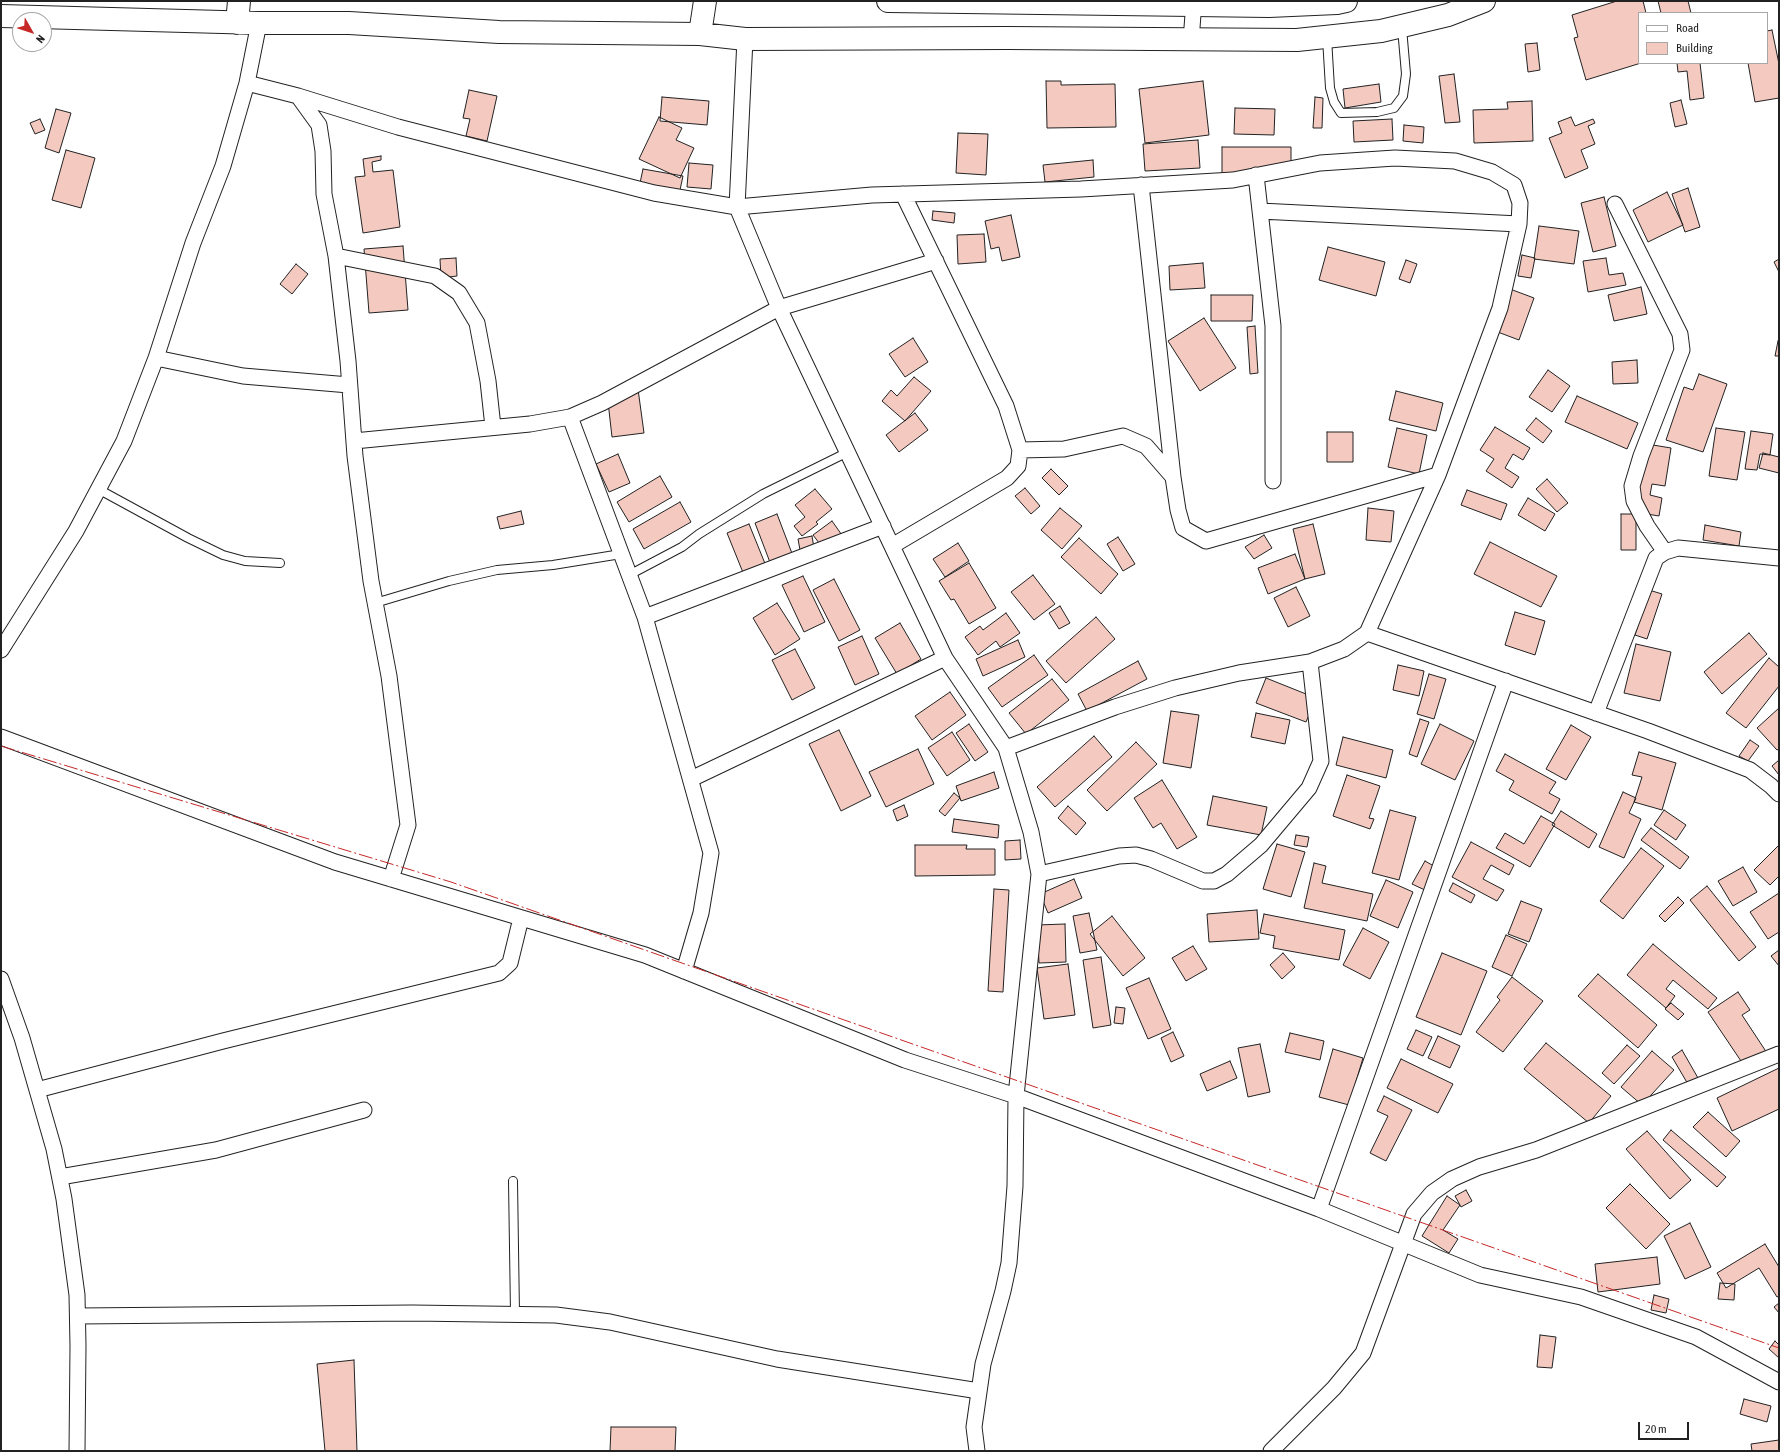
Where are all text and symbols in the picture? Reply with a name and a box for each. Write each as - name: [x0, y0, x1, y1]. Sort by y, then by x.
- north arrow: [12, 12, 52, 52]
- legend: [1638, 12, 1768, 64]
- text: Road: [1676, 21, 1699, 35]
- text: N: [34, 33, 47, 45]
- text: Building: [1676, 41, 1713, 55]
- scale bar: [1640, 1414, 1691, 1440]
- text: 20 m: [1645, 1422, 1667, 1436]

